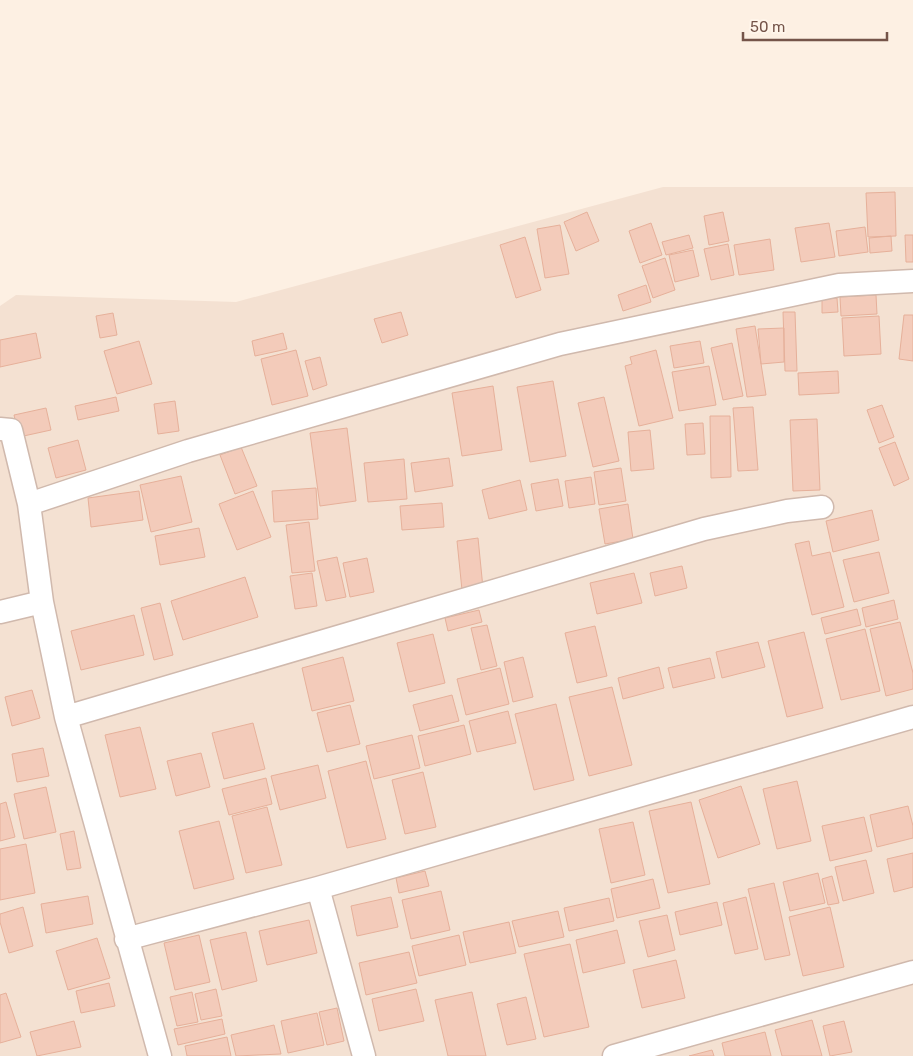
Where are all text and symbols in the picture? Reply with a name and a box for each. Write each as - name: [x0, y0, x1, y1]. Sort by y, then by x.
- scale bar: [743, 10, 887, 42]
- text: 50 m: [750, 18, 785, 36]

